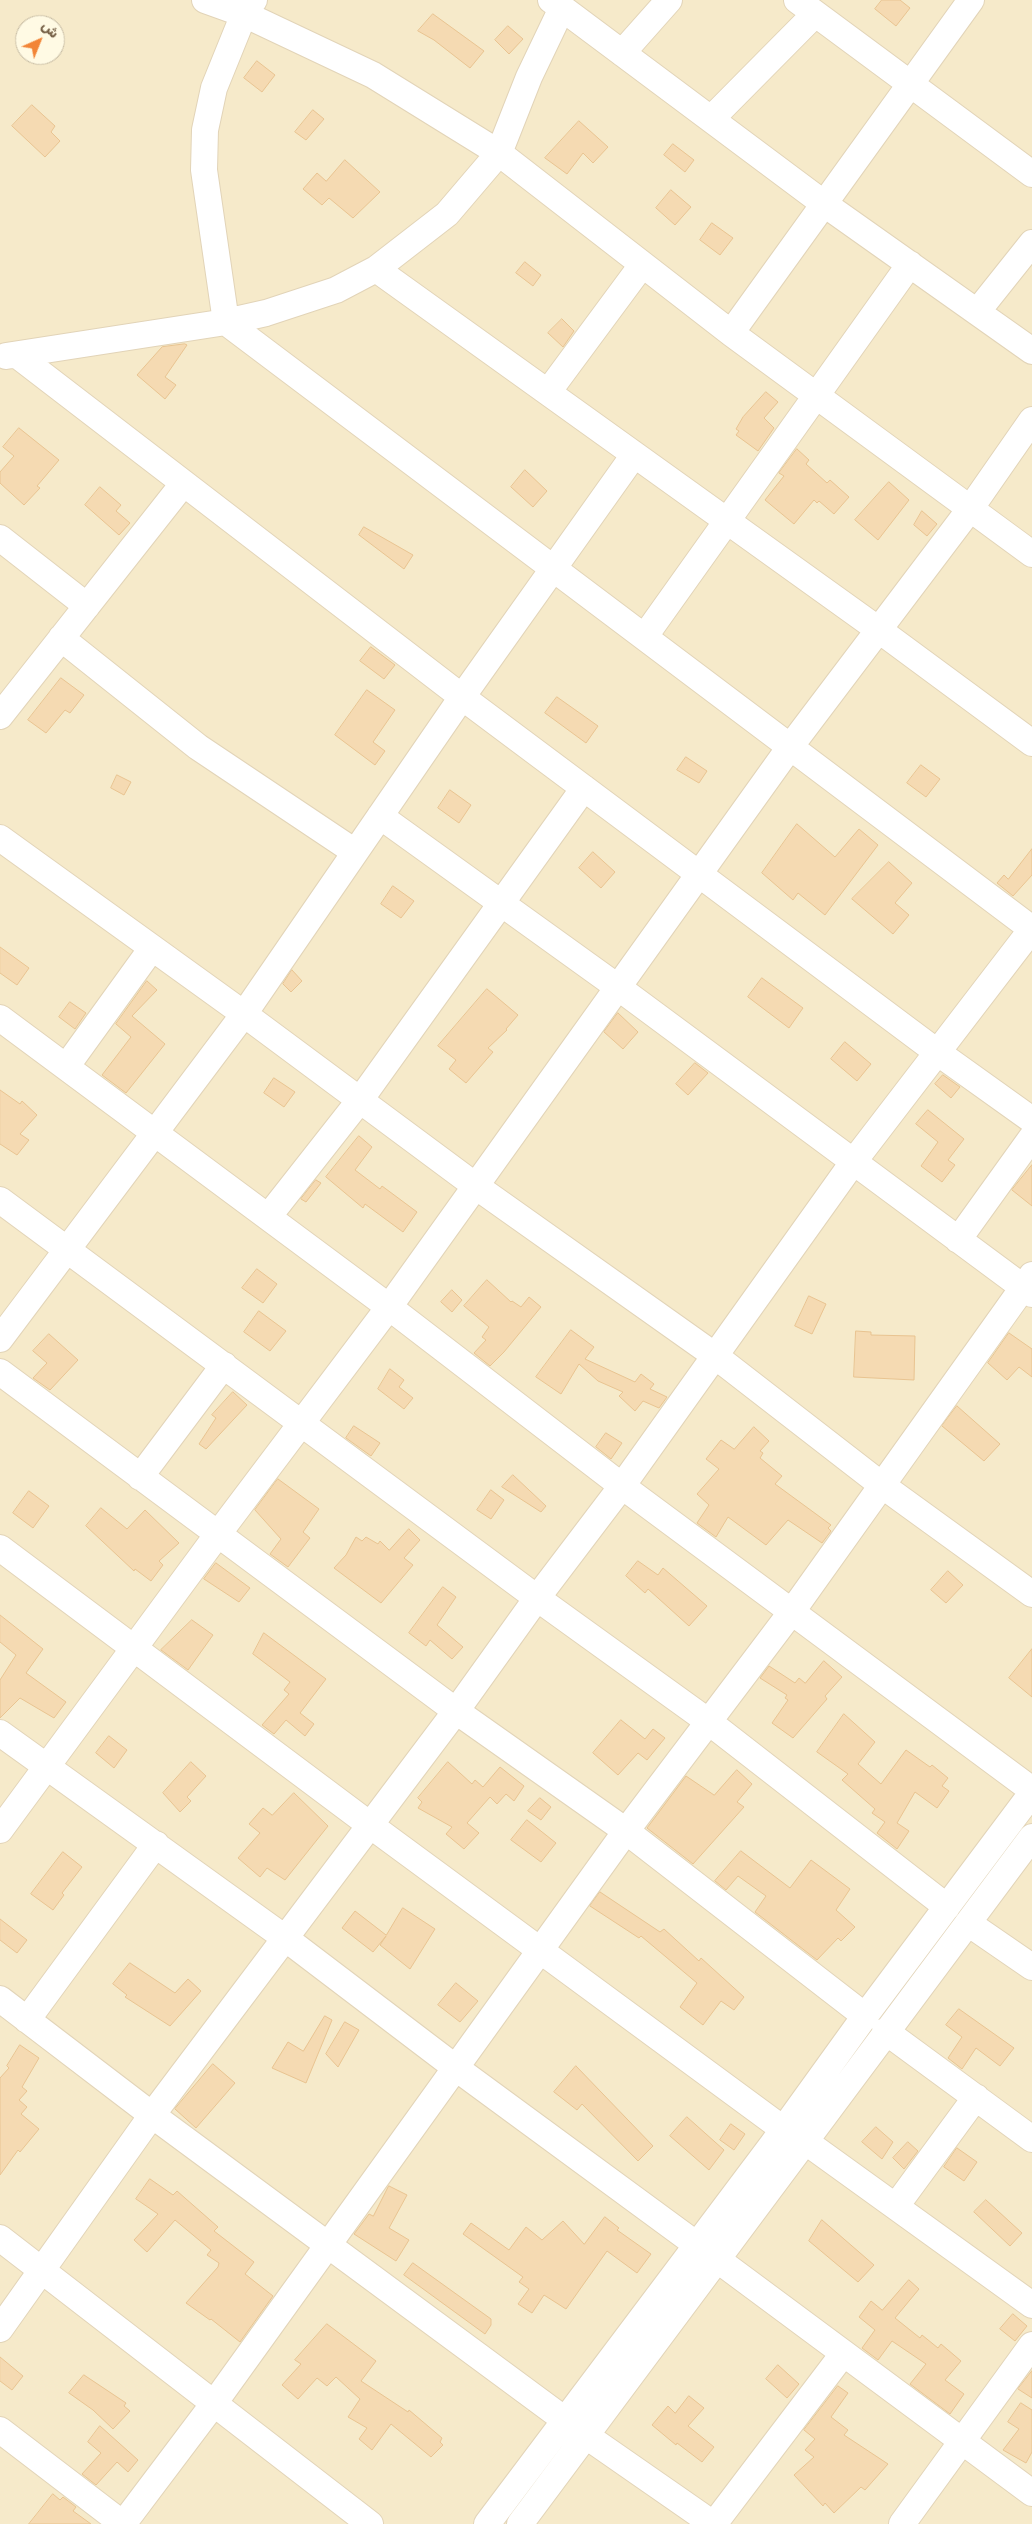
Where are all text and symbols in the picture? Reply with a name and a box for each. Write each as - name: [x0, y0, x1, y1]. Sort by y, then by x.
- north arrow: [15, 15, 65, 65]
- text: ش: [38, 17, 62, 42]

